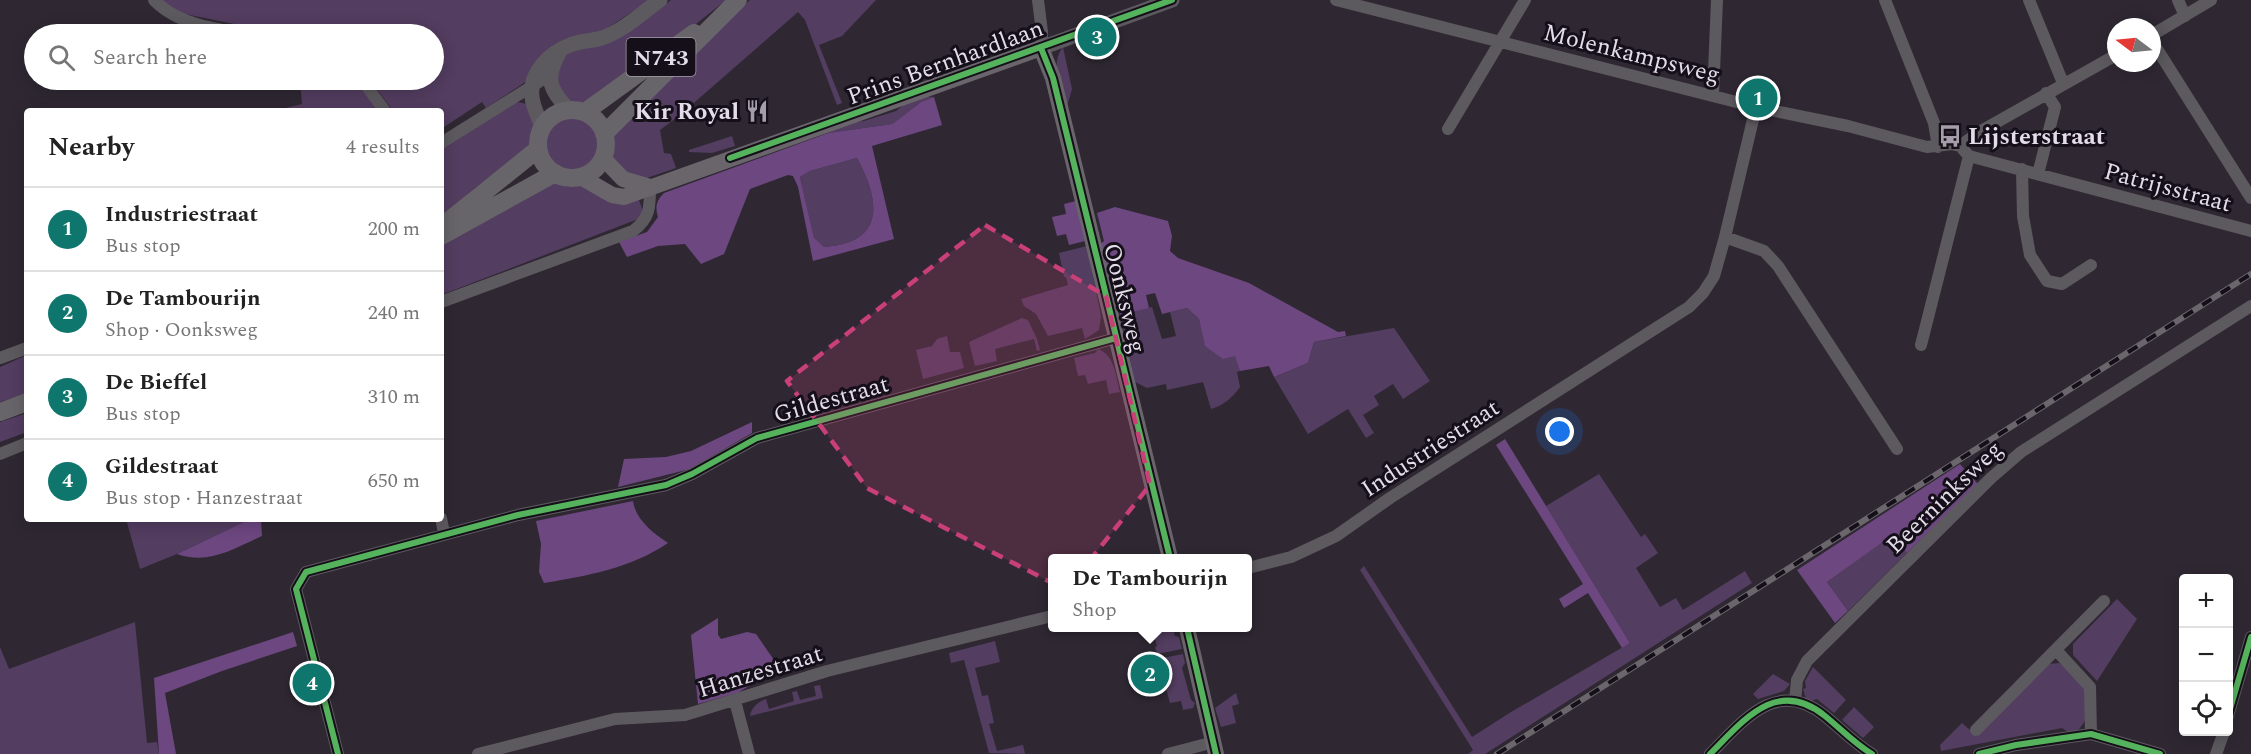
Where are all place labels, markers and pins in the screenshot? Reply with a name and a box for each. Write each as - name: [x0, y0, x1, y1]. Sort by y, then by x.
- pin: 3: [1078, 15, 1116, 60]
- pin: 1: [1738, 76, 1778, 120]
- place label: Kir Royal: [634, 94, 739, 130]
- restaurant icon: Kir Royal: [744, 98, 770, 124]
- place label: Lijsterstraat: [1968, 119, 2105, 155]
- bus stop icon: Lijsterstraat: [1937, 123, 1963, 149]
- pin: 2: [1130, 652, 1170, 696]
- pin: 4: [292, 660, 332, 706]

